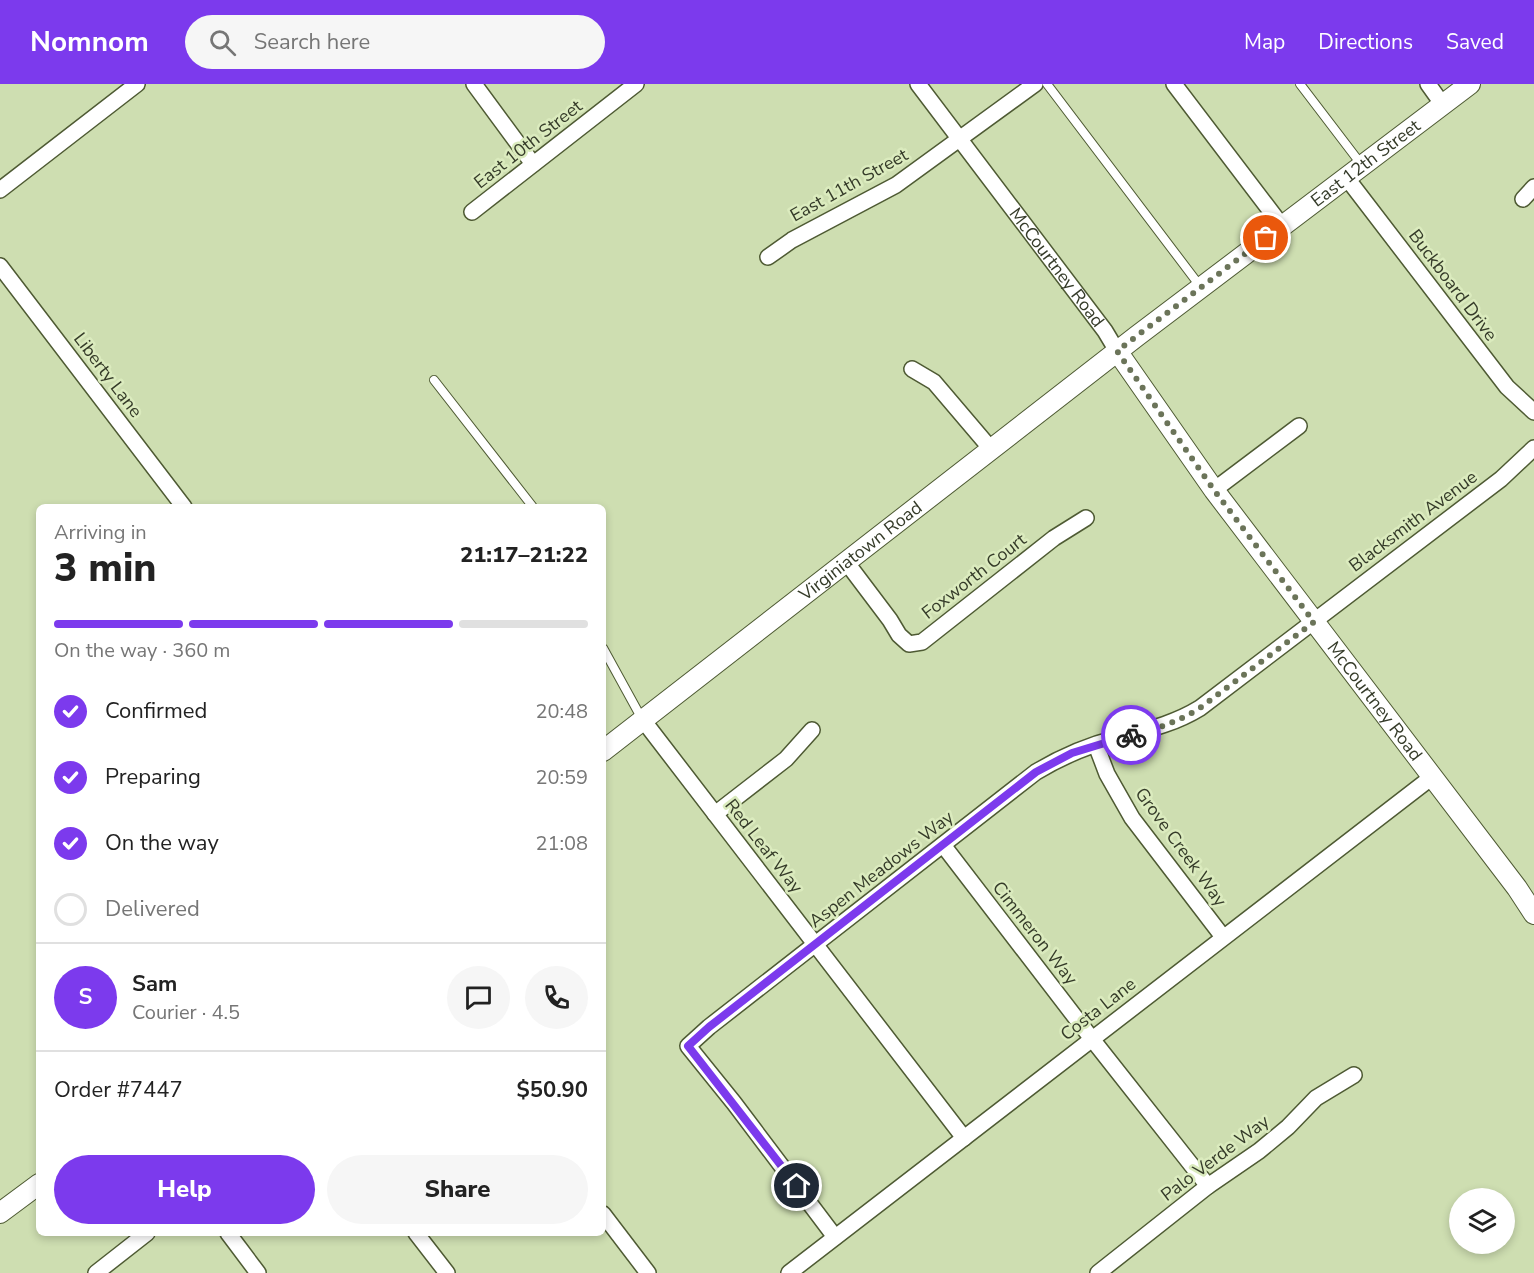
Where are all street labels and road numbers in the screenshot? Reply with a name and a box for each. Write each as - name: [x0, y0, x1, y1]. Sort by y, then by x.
- street label: East 10th Street: [469, 94, 588, 194]
- street label: East 12th Street: [1306, 113, 1426, 212]
- street label: East 11th Street: [786, 142, 913, 227]
- street label: McCourtney Road: [1004, 203, 1110, 332]
- street label: Buckboard Drive: [1403, 224, 1503, 346]
- street label: Liberty Lane: [68, 328, 148, 422]
- street label: Blacksmith Avenue: [1344, 465, 1482, 577]
- street label: Virginiatown Road: [793, 496, 927, 607]
- street label: Foxworth Court: [917, 527, 1032, 624]
- street label: McCourtney Road: [1322, 637, 1428, 766]
- street label: Grove Creek Way: [1130, 783, 1233, 912]
- street label: Red Leaf Way: [720, 794, 809, 899]
- street label: Aspen Meadows Way: [804, 805, 959, 933]
- street label: Cimmeron Way: [987, 876, 1084, 990]
- street label: Costa Lane: [1055, 972, 1141, 1046]
- street label: Palo Verde Way: [1156, 1109, 1275, 1207]

